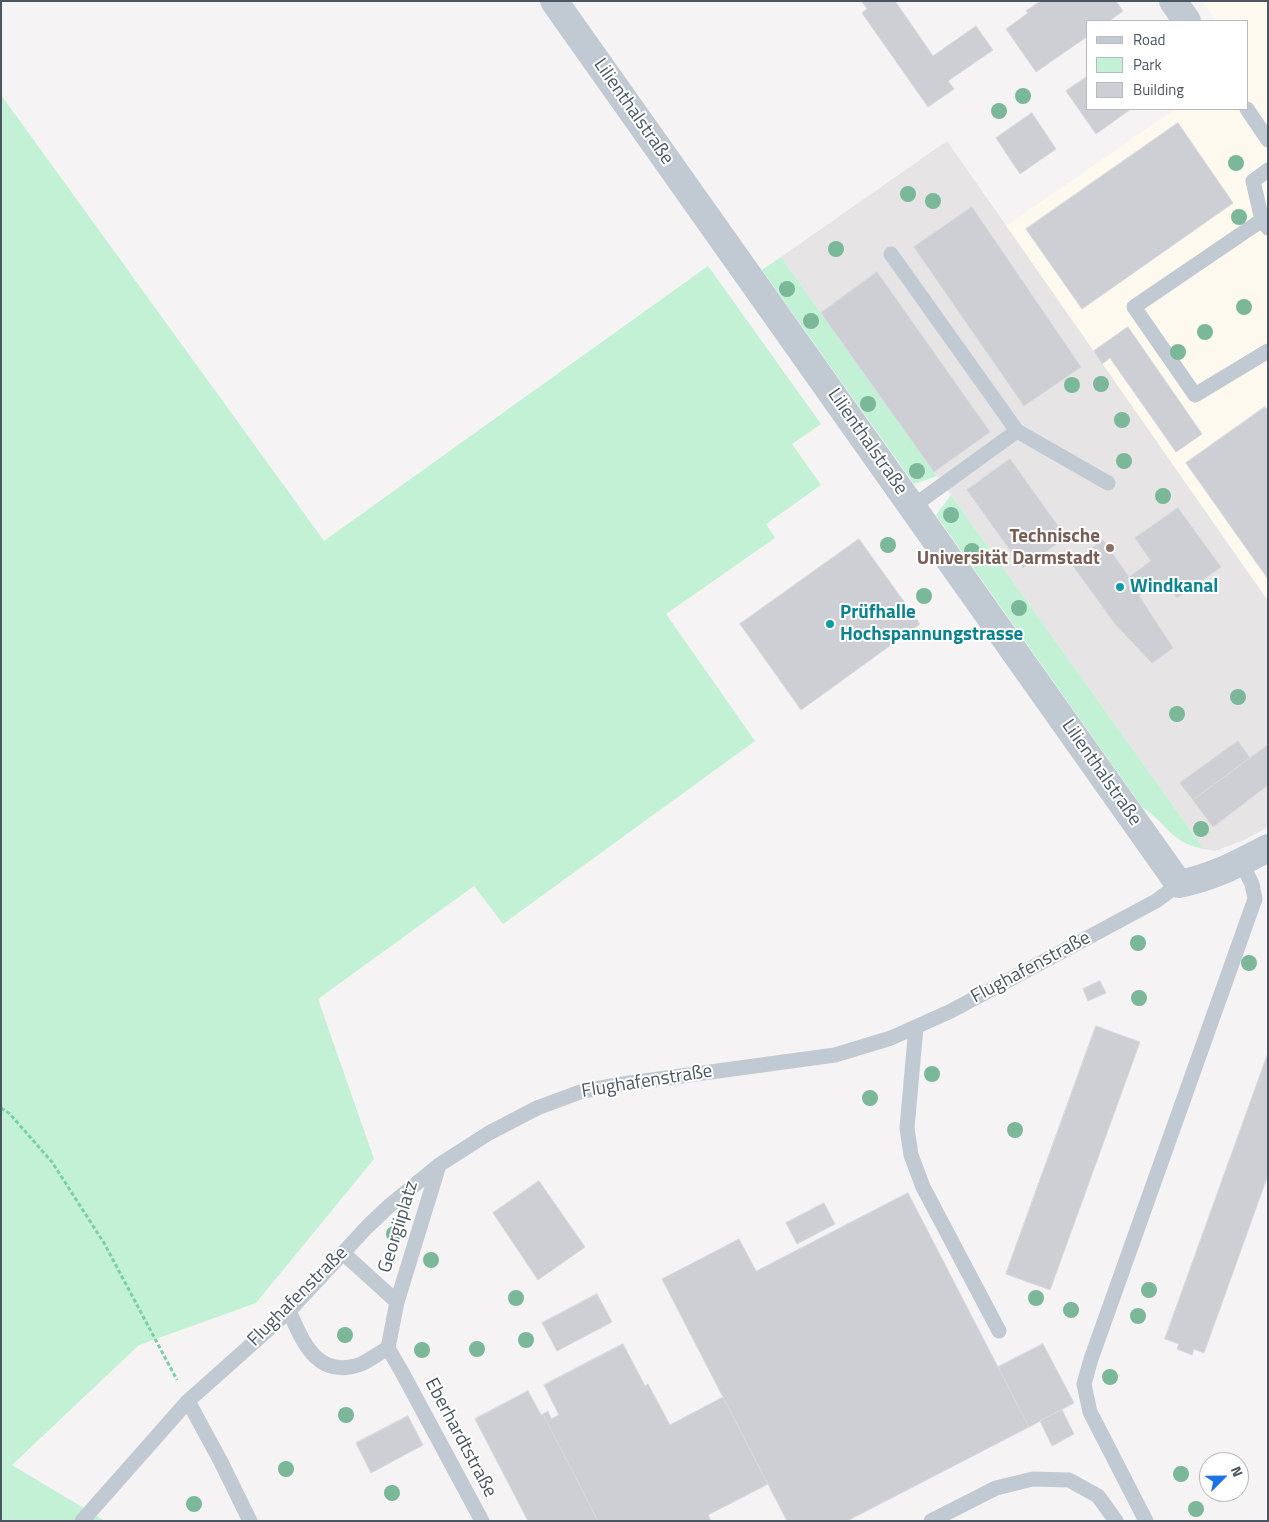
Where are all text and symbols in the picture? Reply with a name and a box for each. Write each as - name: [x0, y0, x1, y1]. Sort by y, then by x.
- legend: [1086, 20, 1249, 110]
- text: Road: [1133, 28, 1165, 51]
- text: Park: [1133, 53, 1162, 76]
- street label: Lilienthalstraße: [588, 54, 678, 170]
- text: Building: [1133, 78, 1184, 101]
- street label: Lilienthalstraße: [822, 384, 912, 500]
- place label: Technische Universität Darmstadt: [917, 526, 1100, 570]
- marker: Technische Universität Darmstadt: [1104, 542, 1116, 554]
- place label: Windkanal: [1130, 576, 1218, 598]
- marker: Windkanal: [1114, 581, 1126, 593]
- place label: Prüfhalle Hochspannungstrasse: [840, 602, 1023, 646]
- marker: Prüfhalle Hochspannungstrasse: [824, 618, 836, 630]
- street label: Lilienthalstraße: [1056, 715, 1146, 831]
- street label: Flughafenstraße: [967, 927, 1095, 1009]
- street label: Flughafenstraße: [580, 1060, 714, 1104]
- street label: Georgiiplatz: [374, 1178, 424, 1276]
- street label: Flughafenstraße: [243, 1242, 353, 1352]
- street label: Eberhardtstraße: [419, 1375, 501, 1501]
- north arrow: [1199, 1452, 1249, 1502]
- text: N: [1226, 1463, 1249, 1480]

